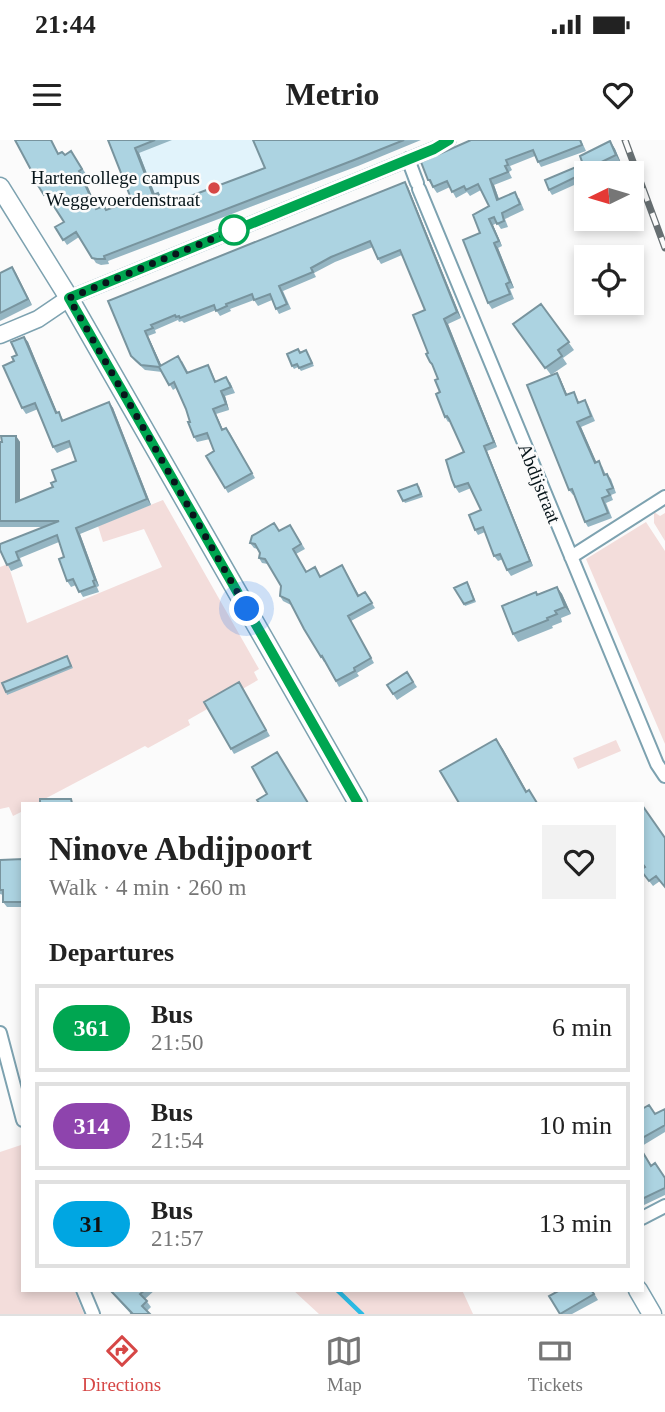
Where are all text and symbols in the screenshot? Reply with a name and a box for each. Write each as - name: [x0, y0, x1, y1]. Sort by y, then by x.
- text: 21:44: [35, 10, 96, 39]
- icon: menu: [28, 76, 66, 114]
- text: Metrio: [285, 76, 380, 112]
- icon: heart: [599, 76, 637, 114]
- north arrow: [574, 161, 644, 231]
- map controls: [574, 161, 644, 315]
- place label: Hartencollege campus Weggevoerdenstraat: [31, 167, 201, 210]
- marker: Hartencollege campus Weggevoerdenstraat: [206, 180, 222, 196]
- unlabelled marker: [219, 215, 249, 245]
- button: locate: [574, 245, 644, 315]
- street label: Abdijstraat: [514, 440, 565, 527]
- your location: [229, 591, 264, 626]
- button: heart: [542, 825, 616, 899]
- text: Ninove Abdijpoort: [49, 831, 312, 867]
- text: Walk · 4 min · 260 m: [49, 875, 246, 900]
- text: Departures: [49, 938, 174, 967]
- text: Bus: [151, 1000, 193, 1029]
- text: 6 min: [552, 1013, 612, 1042]
- text: 361: [74, 1015, 110, 1041]
- text: 21:50: [151, 1030, 203, 1055]
- text: Bus: [151, 1098, 193, 1127]
- text: 10 min: [539, 1111, 612, 1140]
- text: 314: [74, 1113, 110, 1139]
- text: 21:54: [151, 1128, 203, 1153]
- text: Bus: [151, 1196, 193, 1225]
- text: 13 min: [539, 1209, 612, 1238]
- text: 31: [80, 1211, 104, 1237]
- text: 21:57: [151, 1226, 203, 1251]
- tab: Directions: [82, 1332, 161, 1396]
- tab: Map: [325, 1332, 363, 1396]
- tab: Tickets: [528, 1332, 583, 1396]

